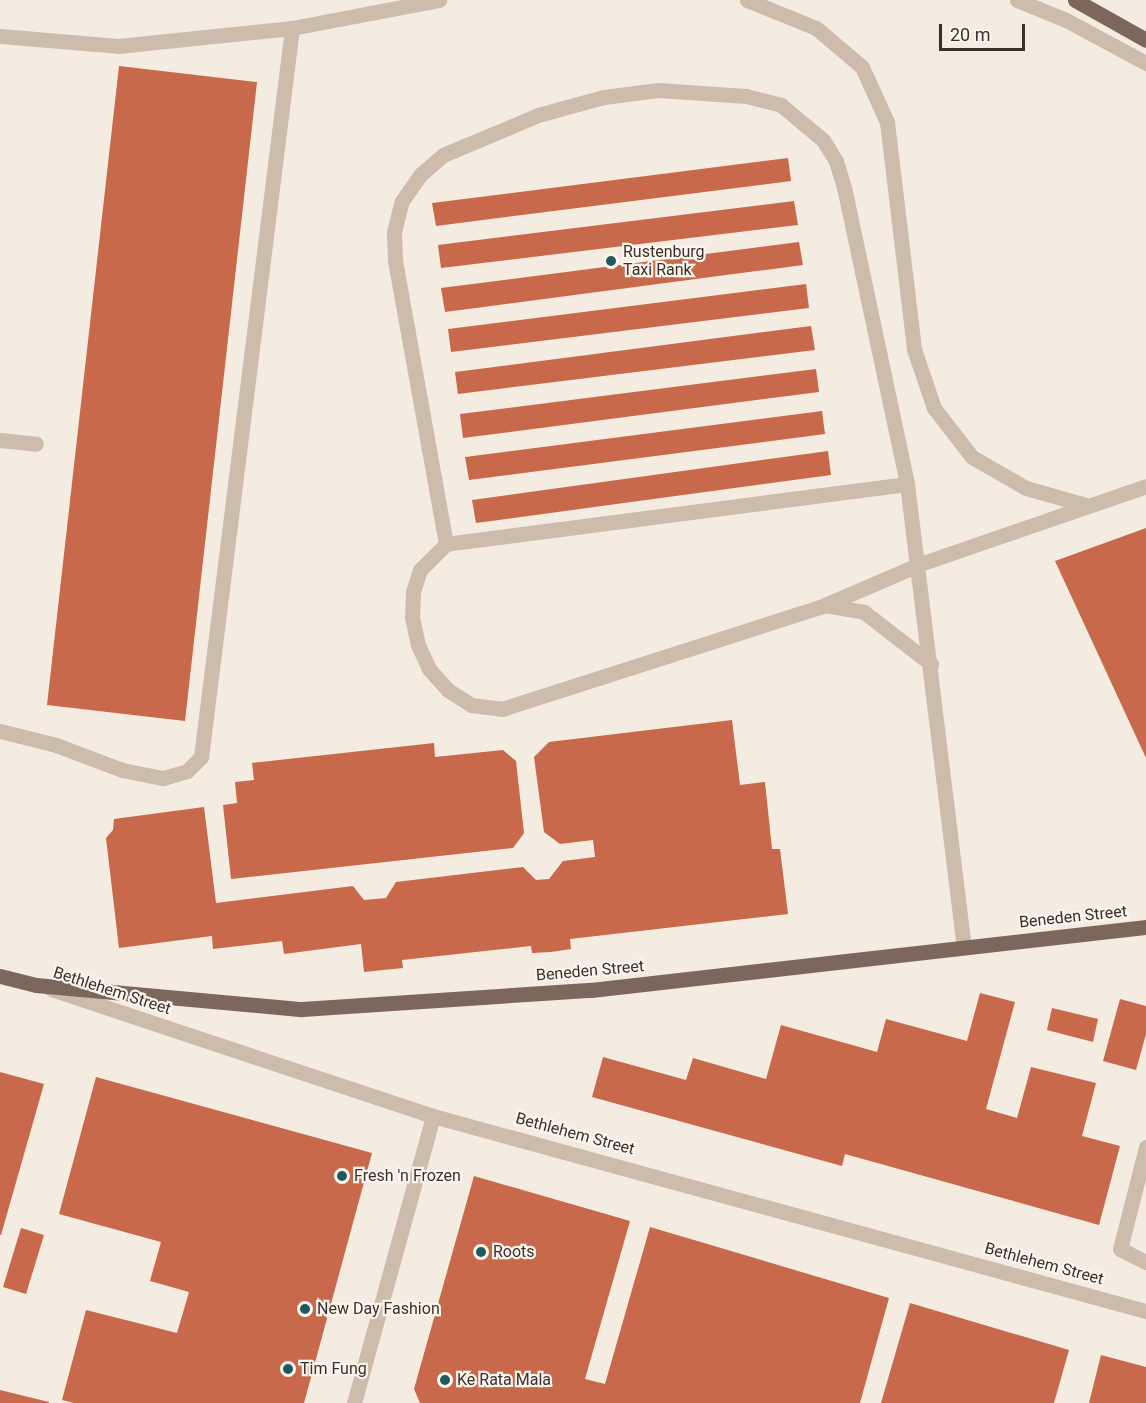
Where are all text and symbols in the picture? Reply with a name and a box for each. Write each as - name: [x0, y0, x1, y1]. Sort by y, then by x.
- scale bar: [942, 12, 1028, 50]
- text: 20 m: [950, 24, 990, 45]
- place label: Rustenburg Taxi Rank: [623, 242, 705, 280]
- marker: Rustenburg Taxi Rank: [604, 254, 618, 268]
- street label: Beneden Street: [1018, 902, 1128, 932]
- street label: Beneden Street: [535, 957, 645, 985]
- street label: Bethlehem Street: [51, 963, 173, 1019]
- street label: Bethlehem Street: [513, 1109, 637, 1159]
- place label: Fresh 'n Frozen: [354, 1166, 461, 1186]
- marker: Fresh 'n Frozen: [335, 1169, 349, 1183]
- street label: Bethlehem Street: [982, 1239, 1106, 1289]
- place label: Roots: [493, 1242, 535, 1262]
- marker: Roots: [474, 1245, 488, 1259]
- place label: New Day Fashion: [317, 1299, 440, 1319]
- marker: New Day Fashion: [298, 1302, 312, 1316]
- place label: Tim Fung: [300, 1359, 367, 1379]
- marker: Tim Fung: [281, 1362, 295, 1376]
- place label: Ke Rata Mala: [457, 1370, 551, 1390]
- marker: Ke Rata Mala: [438, 1373, 452, 1387]

